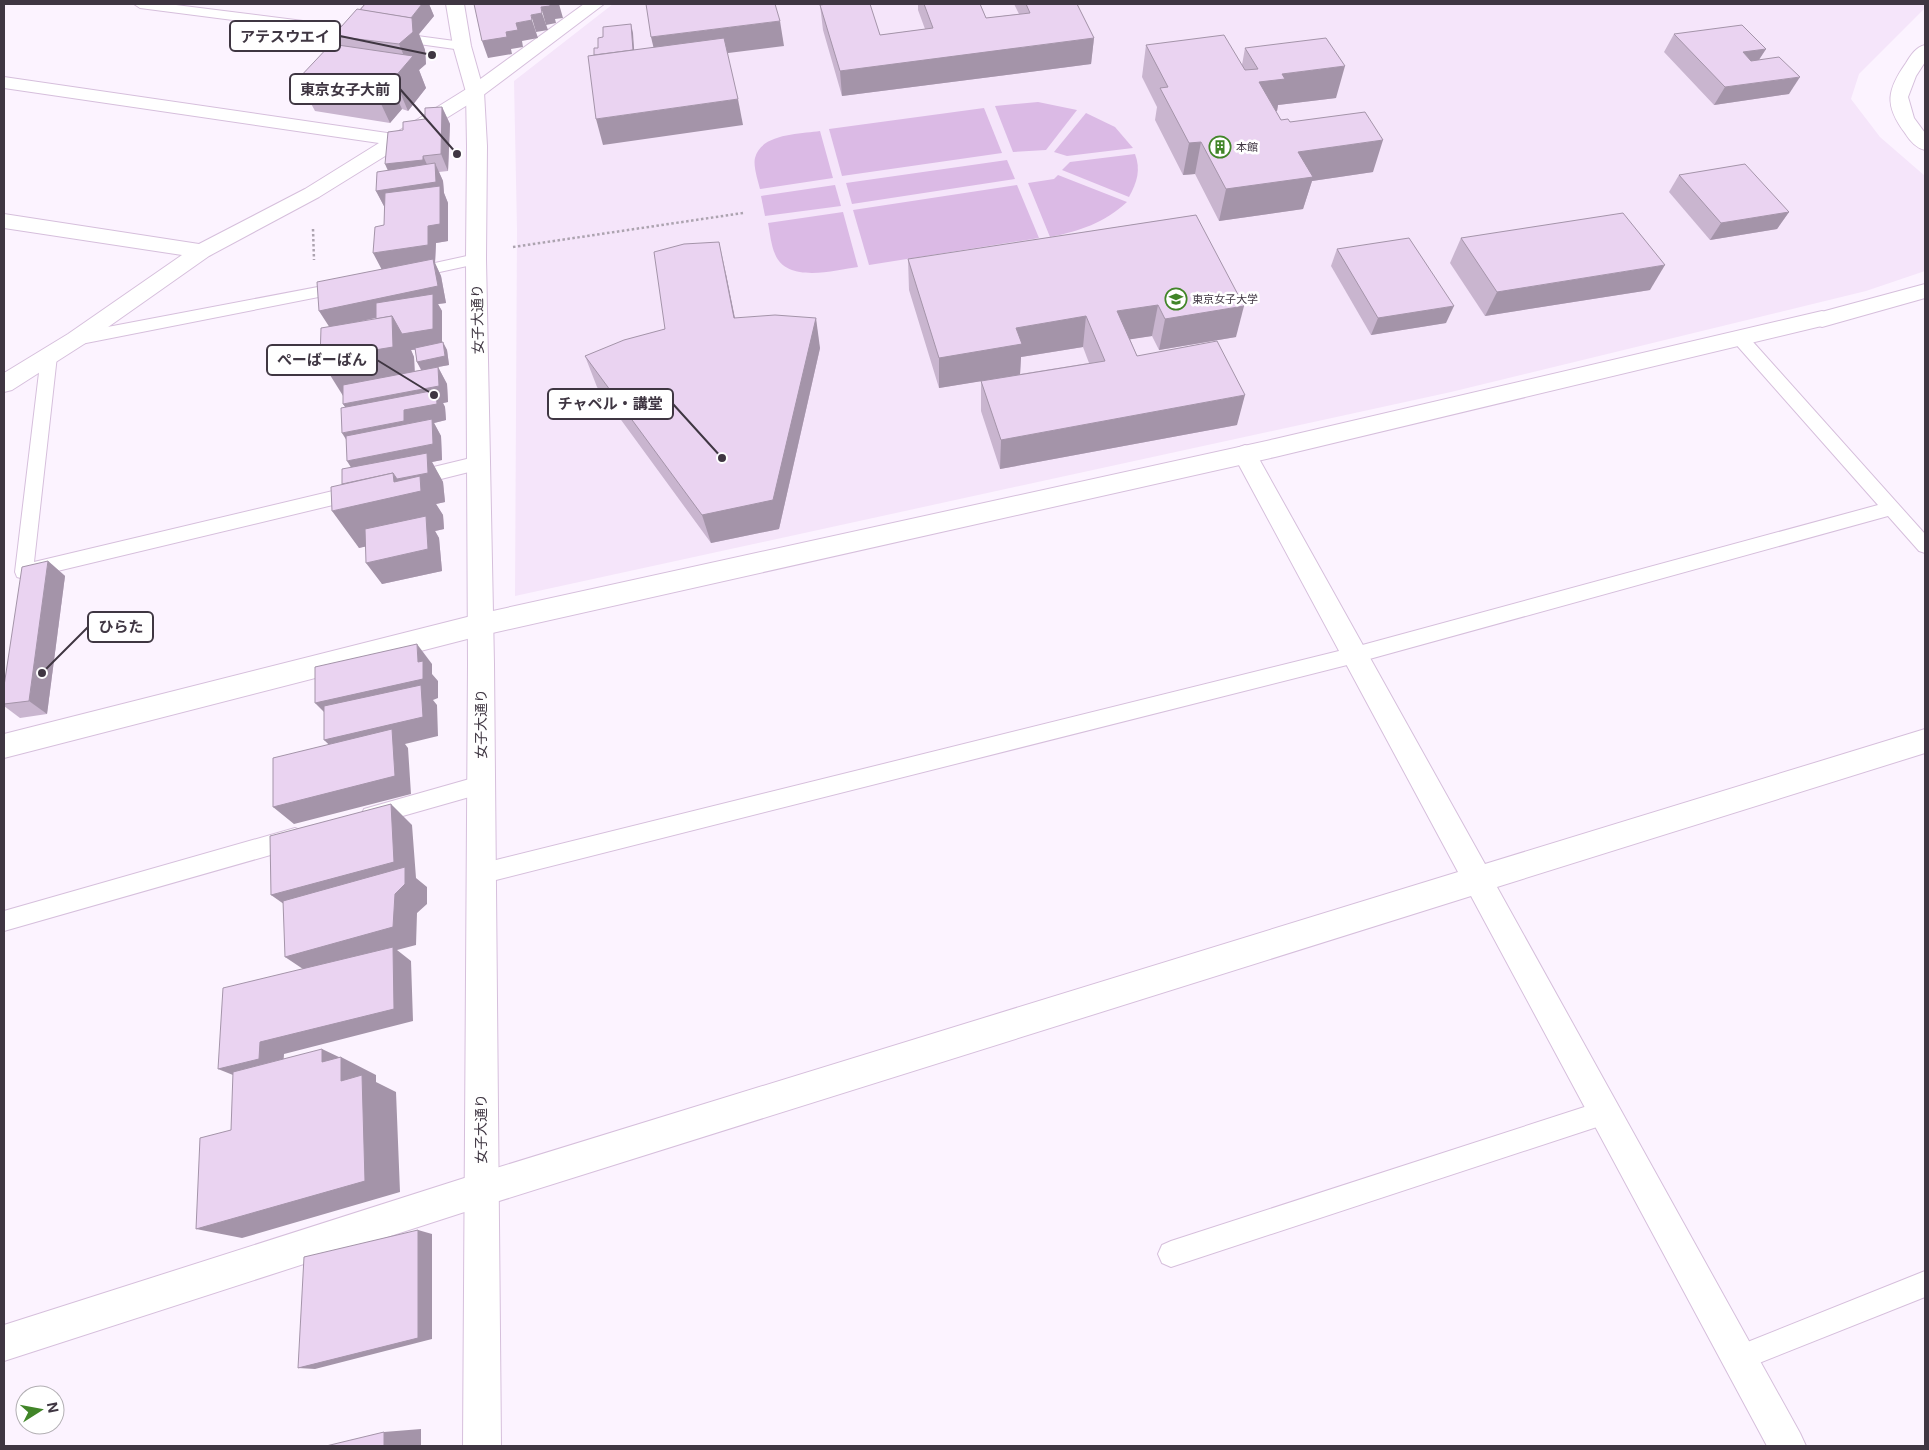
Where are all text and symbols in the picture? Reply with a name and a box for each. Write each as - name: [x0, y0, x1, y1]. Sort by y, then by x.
- callout: アテスウエイ: [230, 21, 340, 51]
- text: アテスウエイ: [240, 27, 330, 46]
- callout: 東京女子大前: [290, 74, 400, 104]
- text: 東京女子大前: [300, 80, 390, 99]
- building icon: 本館: [1208, 135, 1232, 159]
- place label: 本館: [1236, 140, 1258, 154]
- street label: 女子大通り: [468, 284, 486, 354]
- school or university icon: 東京女子大学: [1164, 287, 1188, 311]
- place label: 東京女子大学: [1192, 292, 1258, 306]
- callout: ぺーばーばん: [267, 345, 377, 375]
- text: ぺーばーばん: [277, 350, 367, 369]
- callout: チャペル・講堂: [548, 389, 673, 419]
- text: チャペル・講堂: [558, 394, 662, 413]
- callout: ひらた: [88, 612, 153, 642]
- text: ひらた: [98, 617, 144, 636]
- street label: 女子大通り: [472, 689, 489, 759]
- street label: 女子大通り: [472, 1094, 489, 1164]
- north arrow: [15, 1385, 65, 1435]
- text: N: [44, 1401, 63, 1414]

